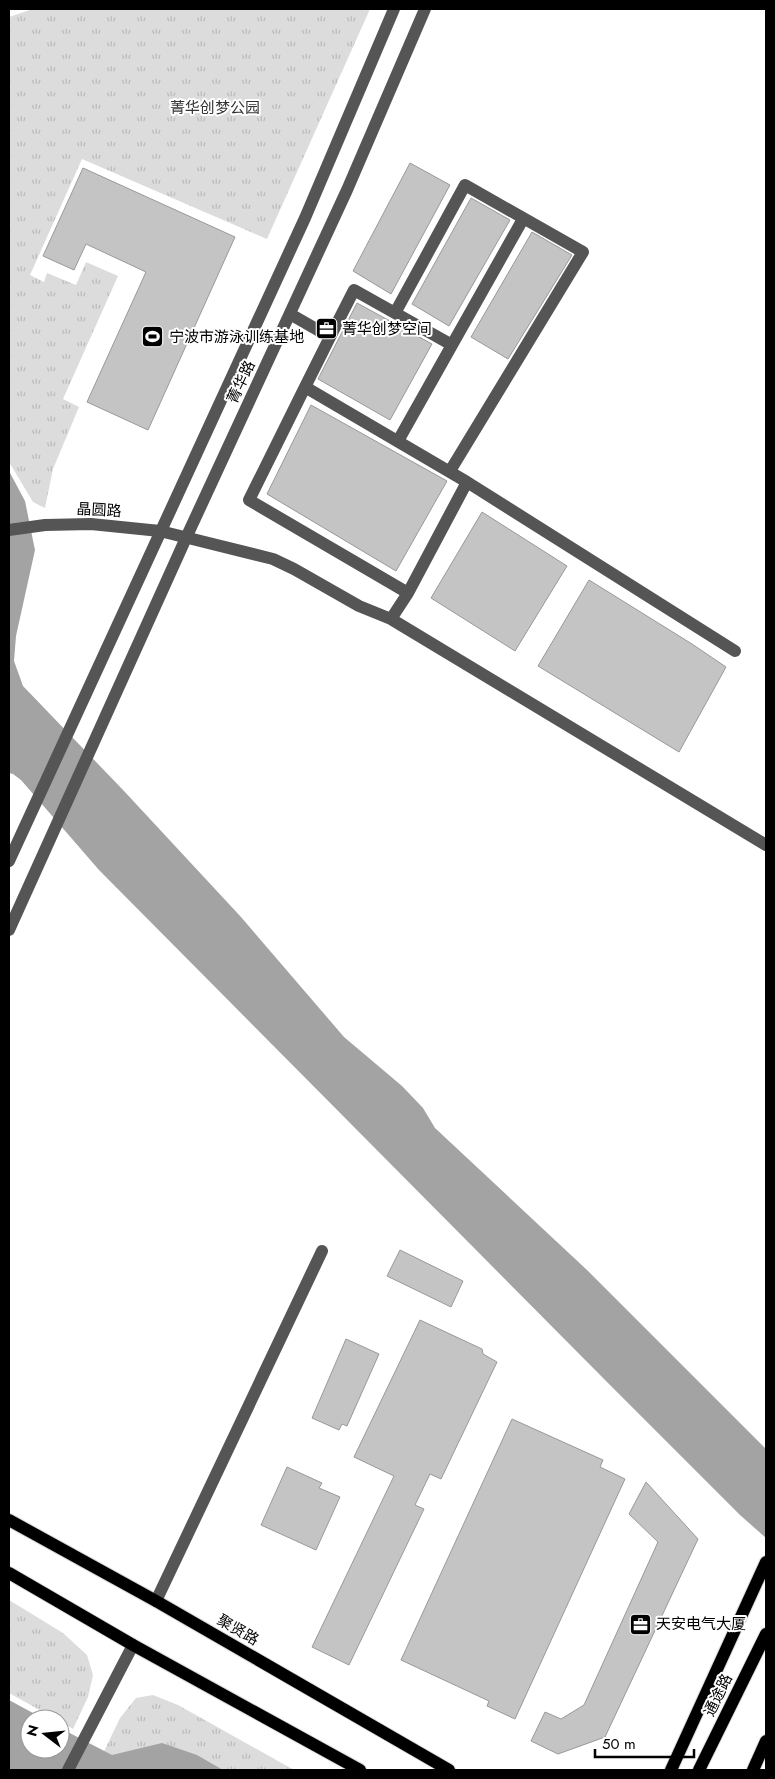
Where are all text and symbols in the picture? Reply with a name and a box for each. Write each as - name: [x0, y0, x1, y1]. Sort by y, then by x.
- park label: 菁华创梦公园: [170, 97, 260, 119]
- office icon: 菁华创梦空间: [314, 317, 338, 341]
- place label: 菁华创梦空间: [342, 318, 432, 340]
- sports icon: 宁波市游泳训练基地: [141, 325, 165, 349]
- place label: 宁波市游泳训练基地: [169, 326, 304, 348]
- street label: 菁华路: [222, 357, 260, 407]
- street label: 晶圆路: [76, 498, 122, 522]
- street label: 聚贤路: [213, 1609, 263, 1651]
- office icon: 天安电气大厦: [628, 1612, 652, 1636]
- place label: 天安电气大厦: [656, 1613, 746, 1635]
- street label: 通途路: [698, 1670, 738, 1720]
- north arrow: [20, 1709, 70, 1759]
- text: N: [21, 1722, 44, 1739]
- scale bar: [595, 1726, 694, 1758]
- text: 50 m: [602, 1733, 636, 1755]

